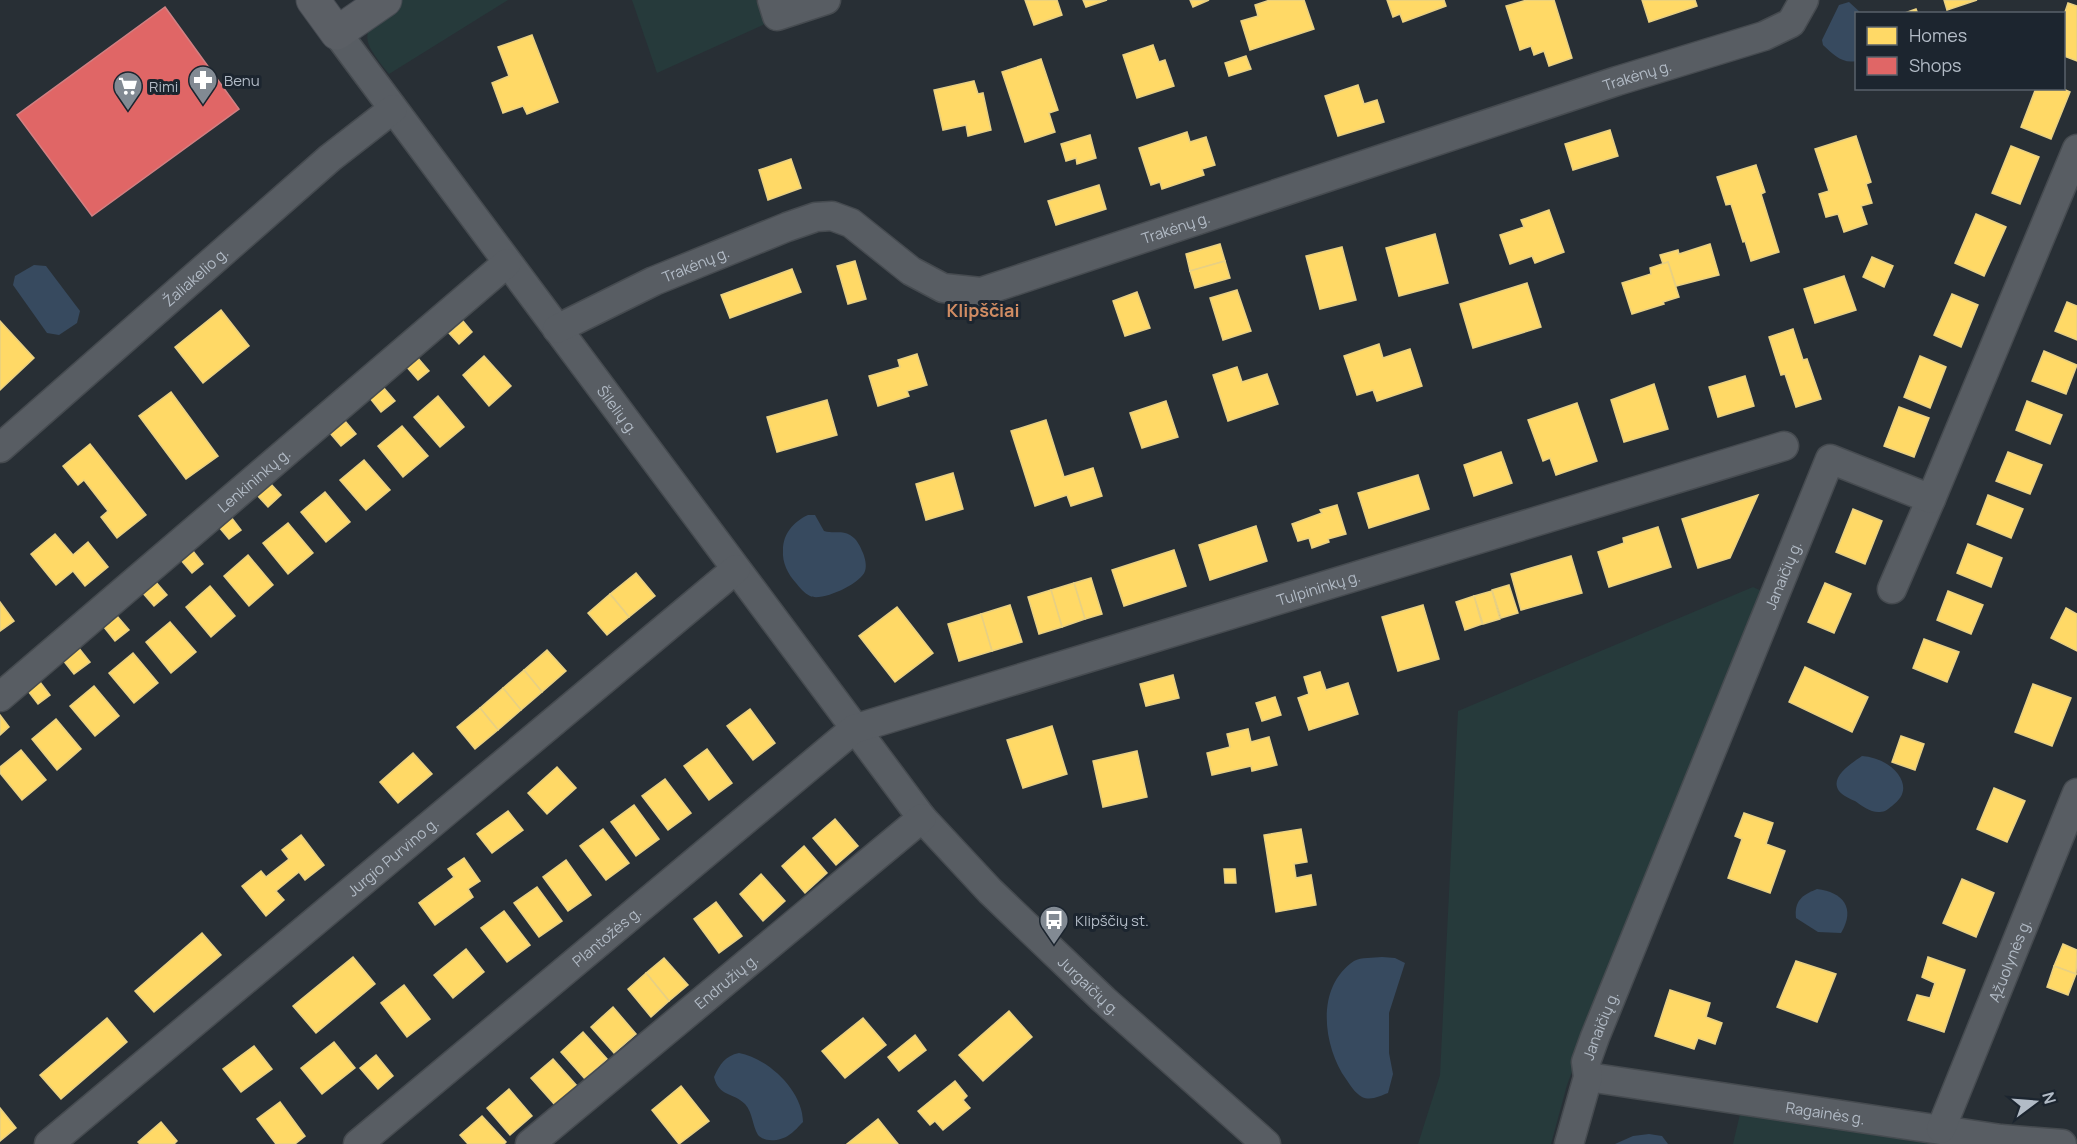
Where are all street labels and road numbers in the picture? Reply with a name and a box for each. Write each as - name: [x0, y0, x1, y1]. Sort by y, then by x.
- street label: Trakėnų g.: [1600, 54, 1674, 96]
- street label: Trakėnų g.: [1139, 206, 1213, 249]
- street label: Trakėnų g.: [659, 241, 732, 287]
- street label: Žaliakelio g.: [158, 242, 233, 311]
- street label: Šilelių g.: [592, 381, 643, 439]
- street label: Lenkininkų g.: [213, 443, 295, 517]
- street label: Janaičių g.: [1759, 538, 1806, 613]
- street label: Tulpininkų g.: [1274, 565, 1363, 610]
- street label: Jurgio Purvino g.: [342, 812, 443, 901]
- street label: Plantožės g.: [568, 901, 645, 971]
- street label: Ąžuolynės g.: [1983, 916, 2036, 1005]
- street label: Endružių g.: [690, 948, 762, 1014]
- street label: Jurgaičių g.: [1054, 951, 1125, 1020]
- street label: Janaičių g.: [1577, 988, 1623, 1063]
- street label: Ragainės g.: [1784, 1096, 1866, 1129]

